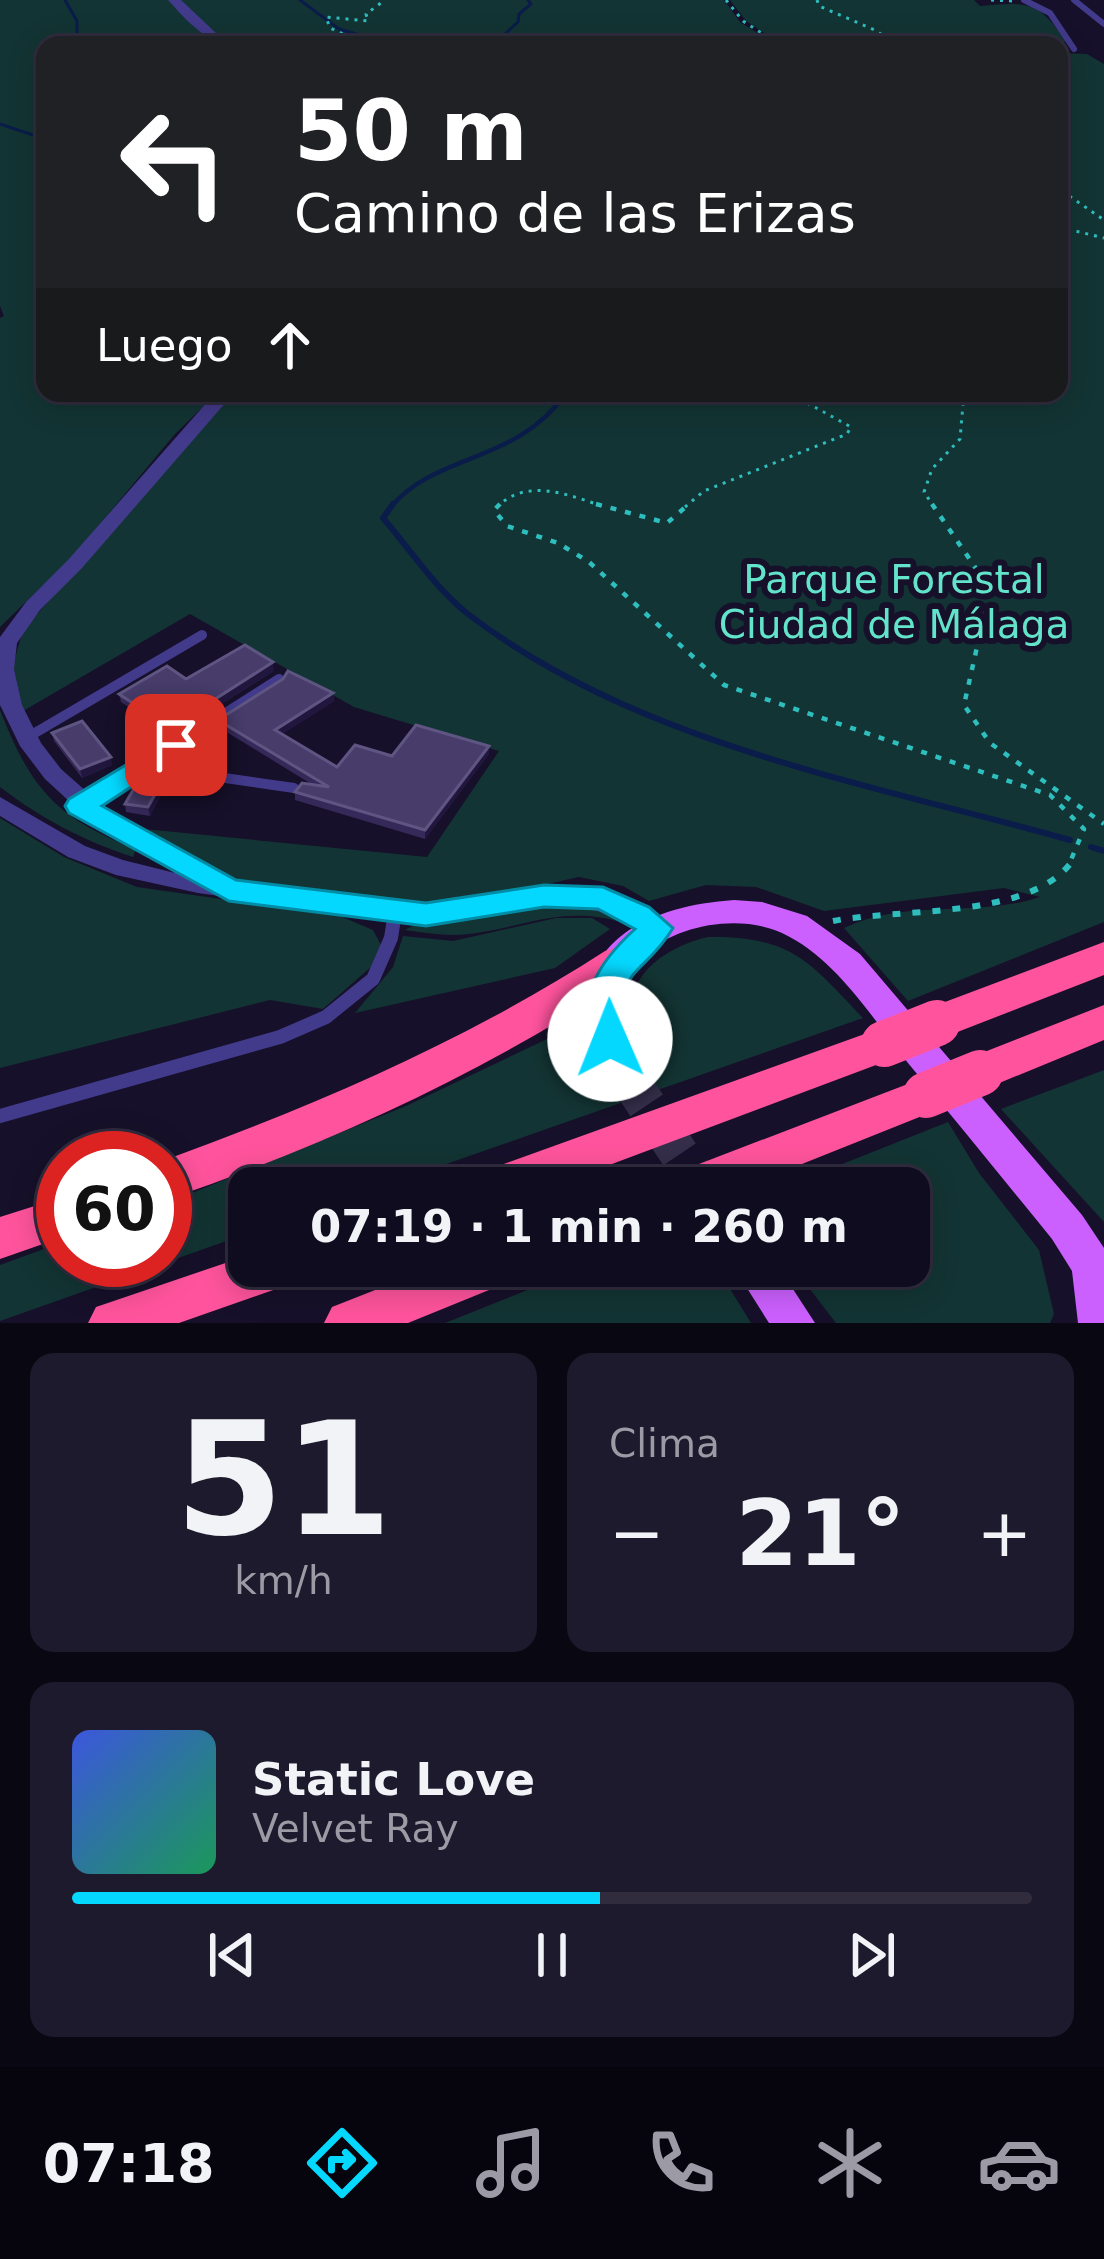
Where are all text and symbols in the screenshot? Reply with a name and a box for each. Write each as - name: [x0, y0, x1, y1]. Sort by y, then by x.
- text: 50 m: [294, 82, 528, 180]
- icon: left: [96, 84, 252, 240]
- text: Camino de las Erizas: [294, 182, 856, 245]
- icon: ahead: [257, 312, 323, 378]
- text: Luego: [96, 319, 233, 372]
- park label: Parque Forestal Ciudad de Málaga: [719, 557, 1069, 647]
- pin: [125, 694, 227, 796]
- icon: arrive: [143, 712, 209, 778]
- position arrow: [547, 976, 673, 1102]
- speed limit sign: 60: [36, 1131, 192, 1287]
- text: 07:19 · 1 min · 260 m: [310, 1200, 848, 1253]
- text: 51: [175, 1389, 392, 1571]
- text: Clima: [609, 1421, 720, 1466]
- text: 21°: [735, 1481, 906, 1586]
- text: −: [609, 1495, 664, 1572]
- text: +: [977, 1495, 1032, 1572]
- text: km/h: [234, 1558, 333, 1603]
- text: Static Love: [252, 1753, 535, 1806]
- text: Velvet Ray: [252, 1806, 458, 1851]
- icon: previous: [199, 1922, 265, 1988]
- icon: pause: [519, 1922, 585, 1988]
- icon: next: [839, 1922, 905, 1988]
- icon: directions: [300, 2121, 384, 2205]
- icon: music: [469, 2121, 553, 2205]
- icon: phone: [639, 2121, 723, 2205]
- icon: climate: [808, 2121, 892, 2205]
- icon: car: [977, 2121, 1061, 2205]
- text: 07:18: [43, 2132, 215, 2195]

